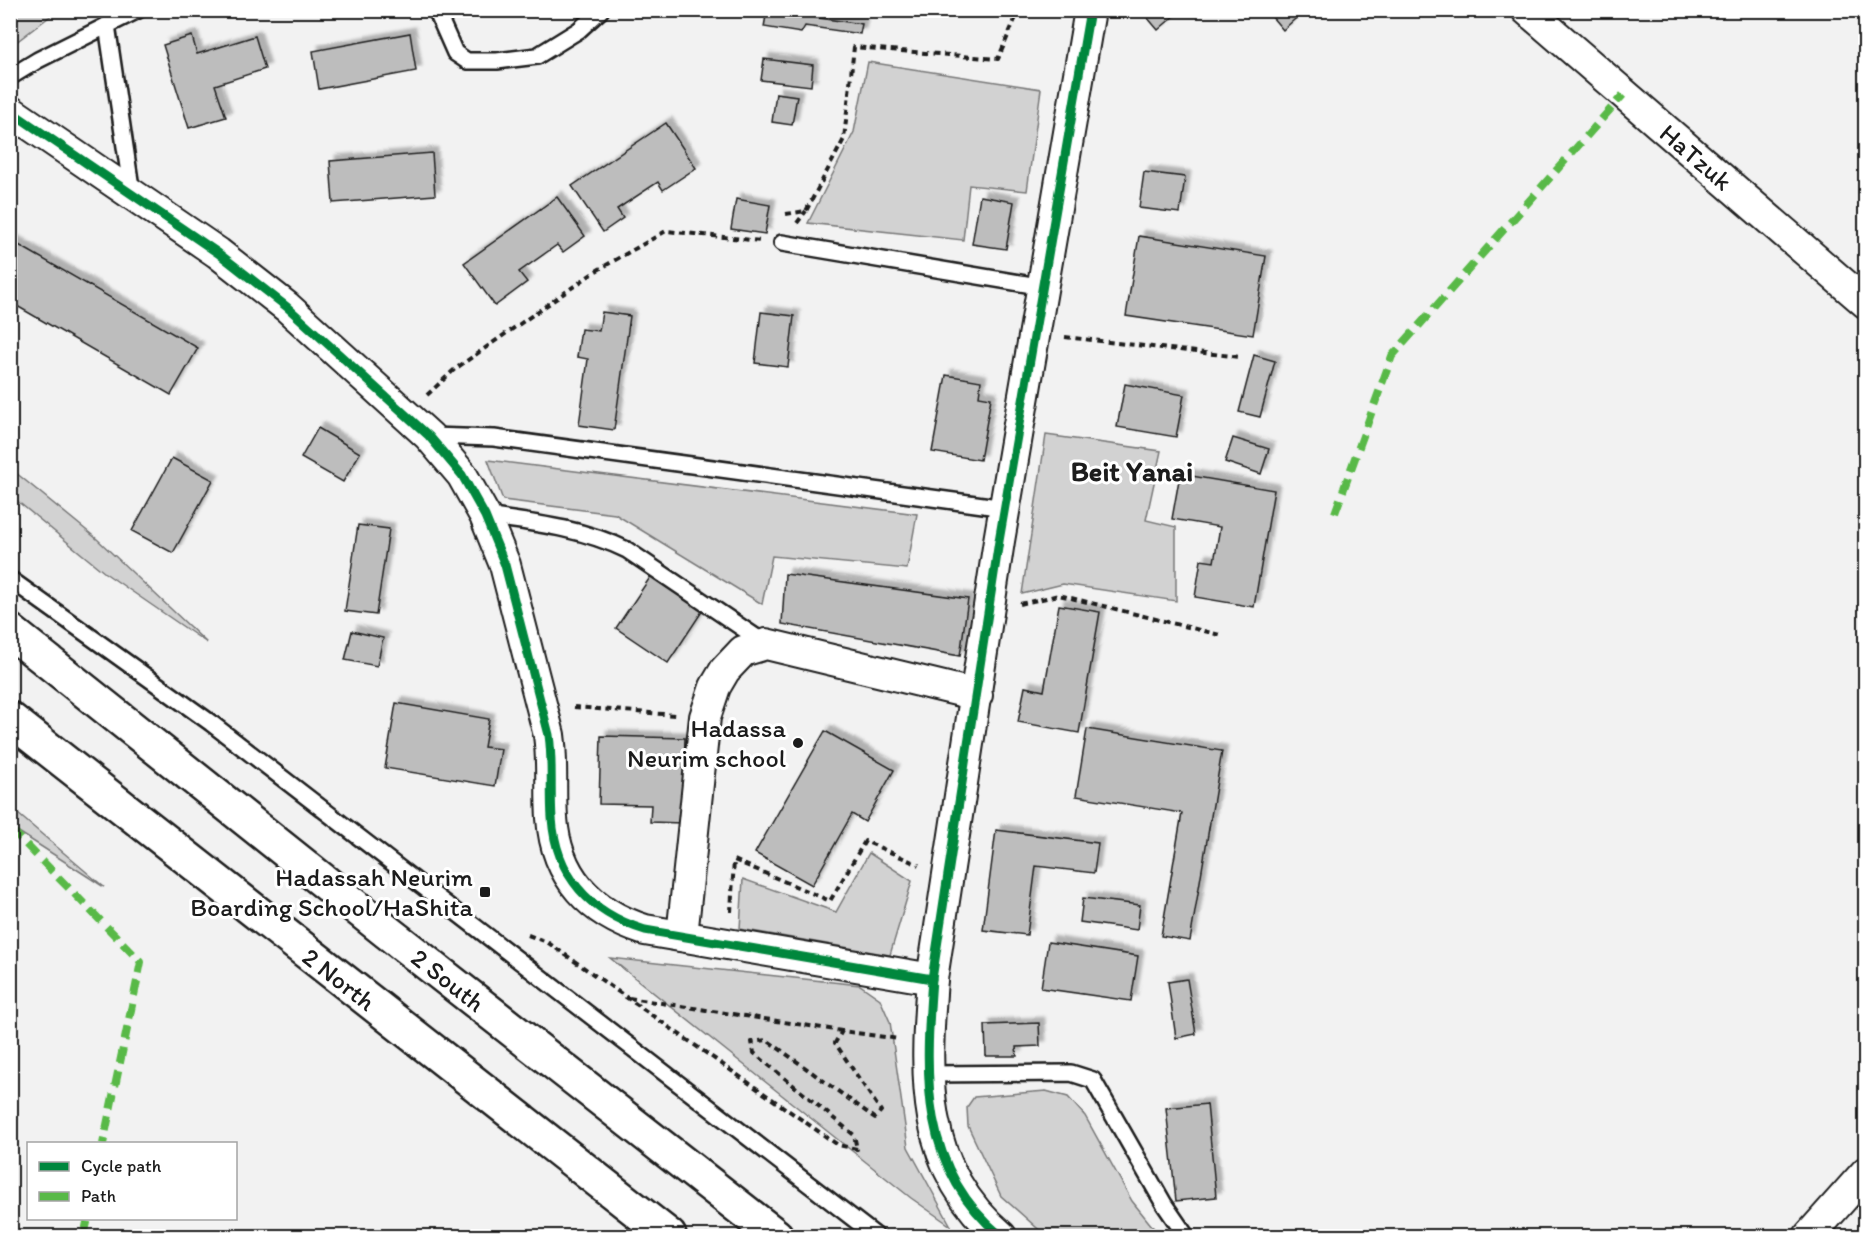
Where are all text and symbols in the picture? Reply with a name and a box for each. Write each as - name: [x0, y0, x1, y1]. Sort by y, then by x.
- street label: HaTzuk: [1653, 117, 1739, 197]
- district label: Beit Yanai: [1071, 454, 1193, 488]
- place label: Hadassa Neurim school: [627, 712, 786, 774]
- marker: Hadassa Neurim school: [791, 736, 805, 750]
- place label: Hadassah Neurim Boarding School/HaShita: [190, 861, 474, 923]
- marker: Hadassah Neurim Boarding School/HaShita: [478, 885, 492, 899]
- street label: 2 North: [296, 940, 382, 1018]
- street label: 2 South: [405, 941, 491, 1019]
- legend: [27, 1142, 237, 1220]
- text: Cycle path: [81, 1155, 162, 1177]
- text: Path: [81, 1185, 116, 1207]

